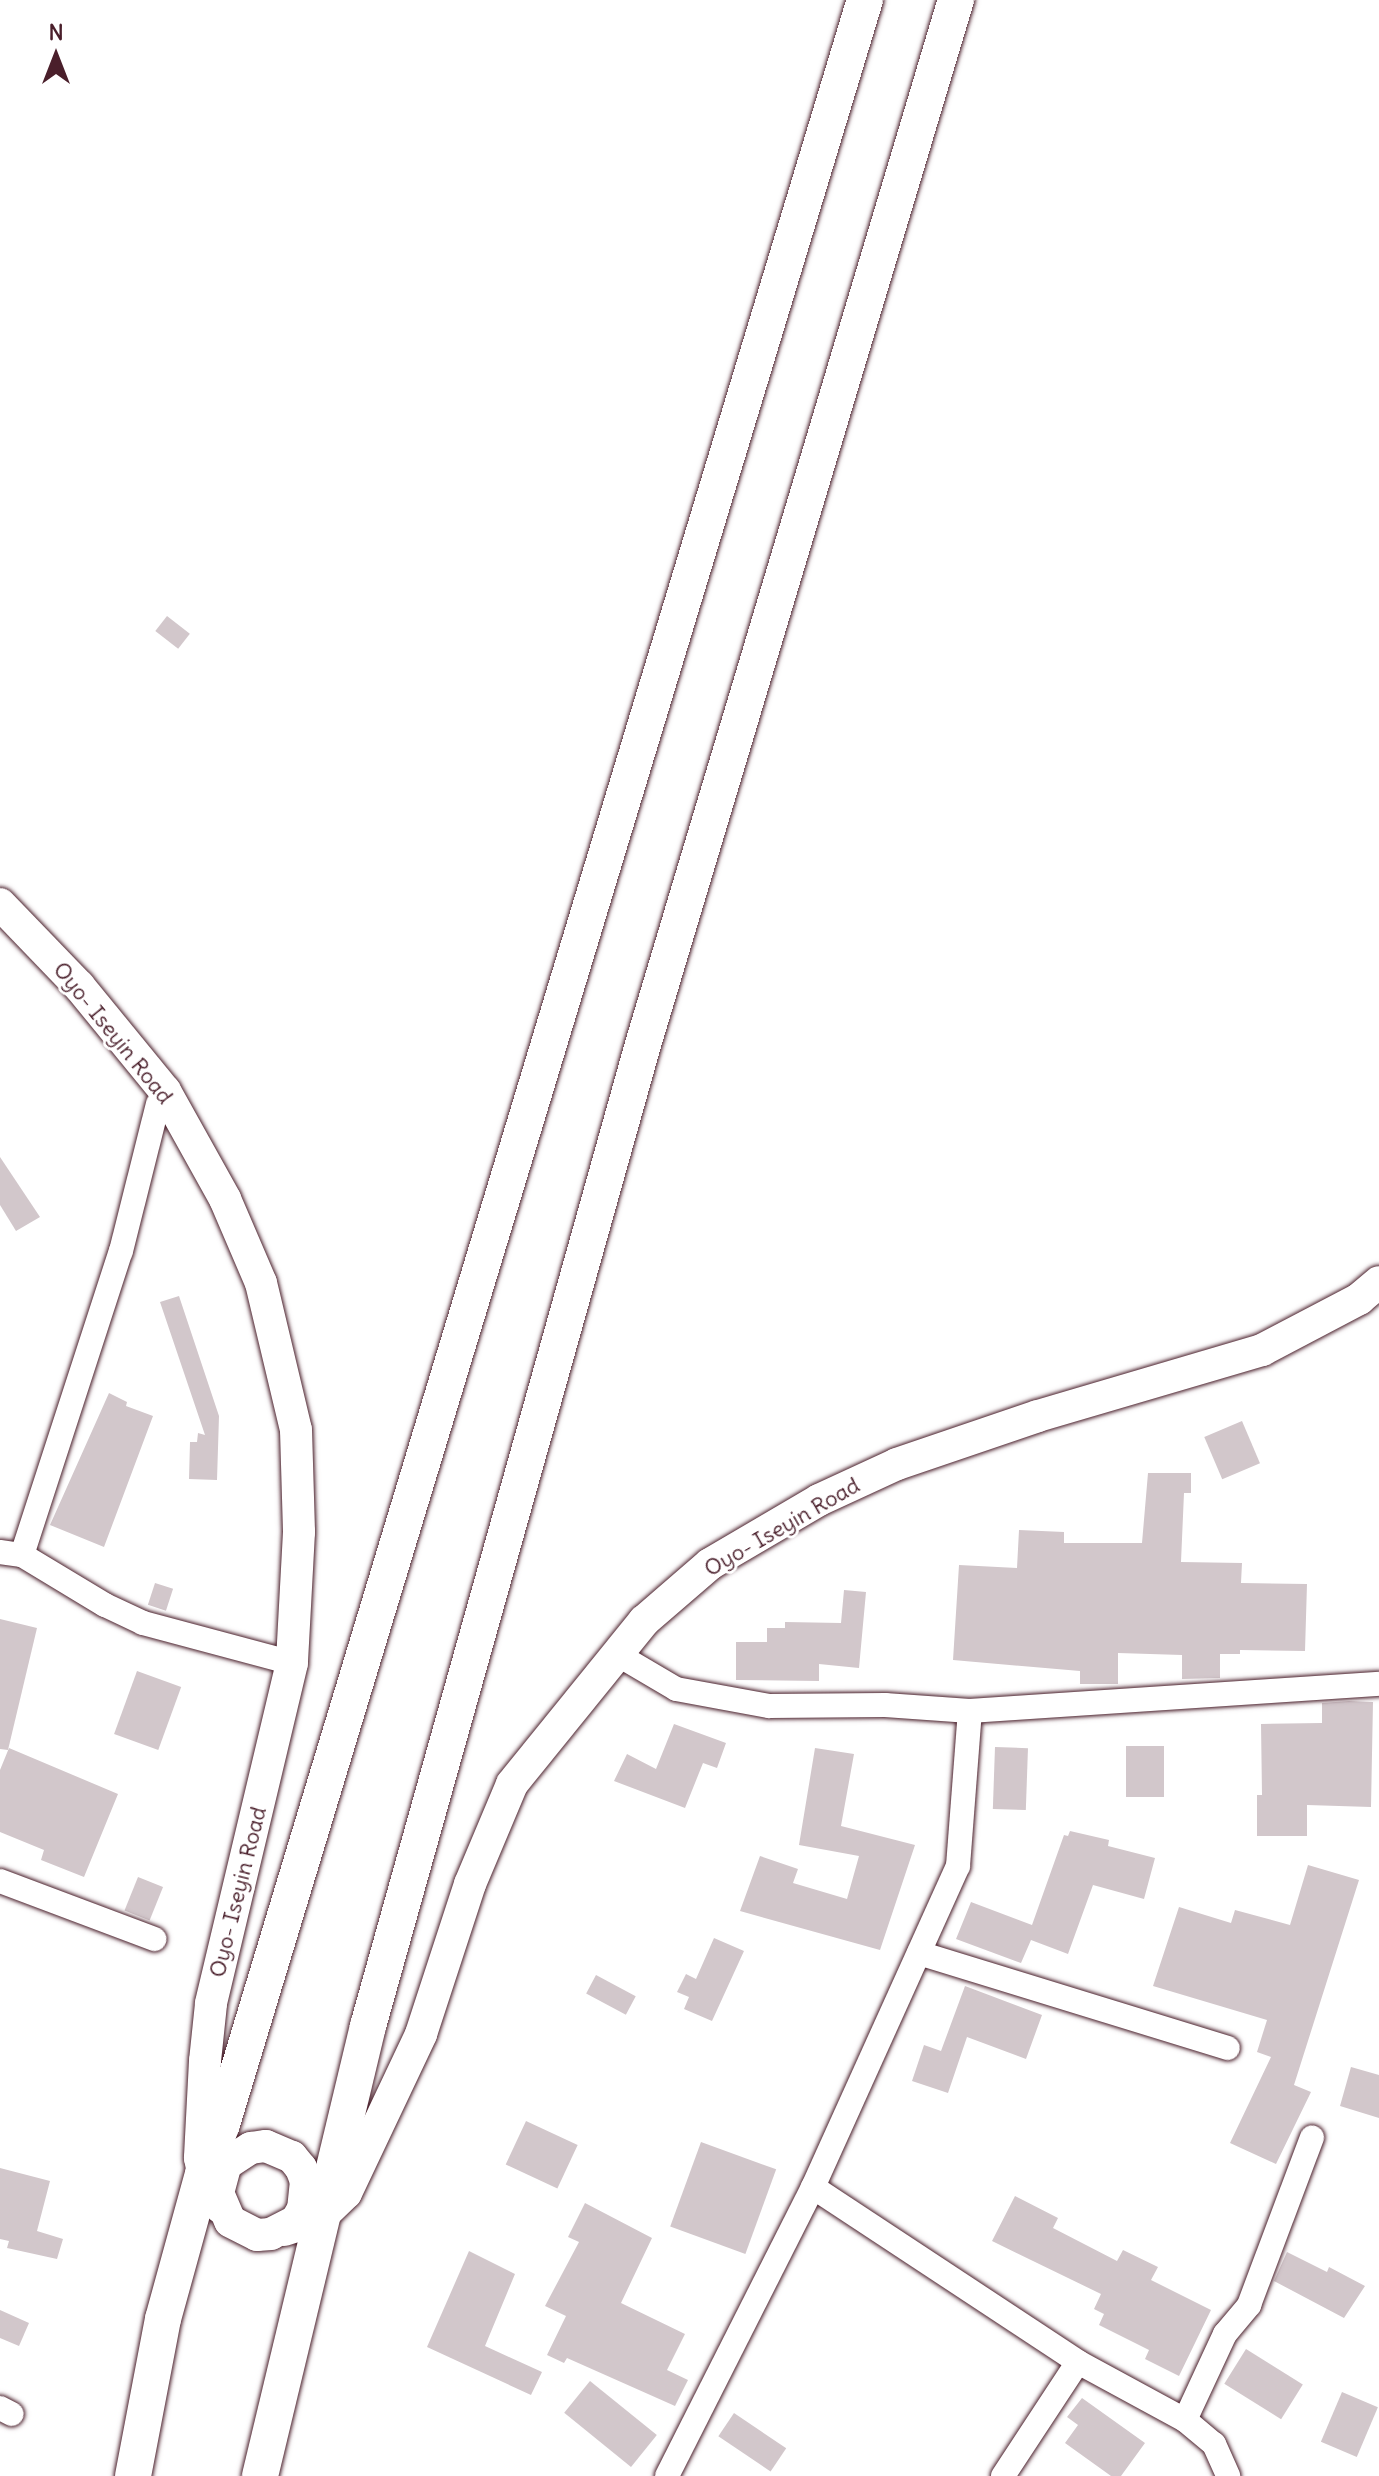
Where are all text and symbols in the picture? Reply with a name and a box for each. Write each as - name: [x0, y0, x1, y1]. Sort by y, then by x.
- north arrow: [16, 16, 96, 96]
- text: N: [48, 18, 64, 46]
- street label: Oyo- Iseyin Road: [48, 957, 178, 1109]
- street label: Oyo- Iseyin Road: [700, 1472, 864, 1582]
- street label: Oyo- Iseyin Road: [204, 1804, 272, 1980]

